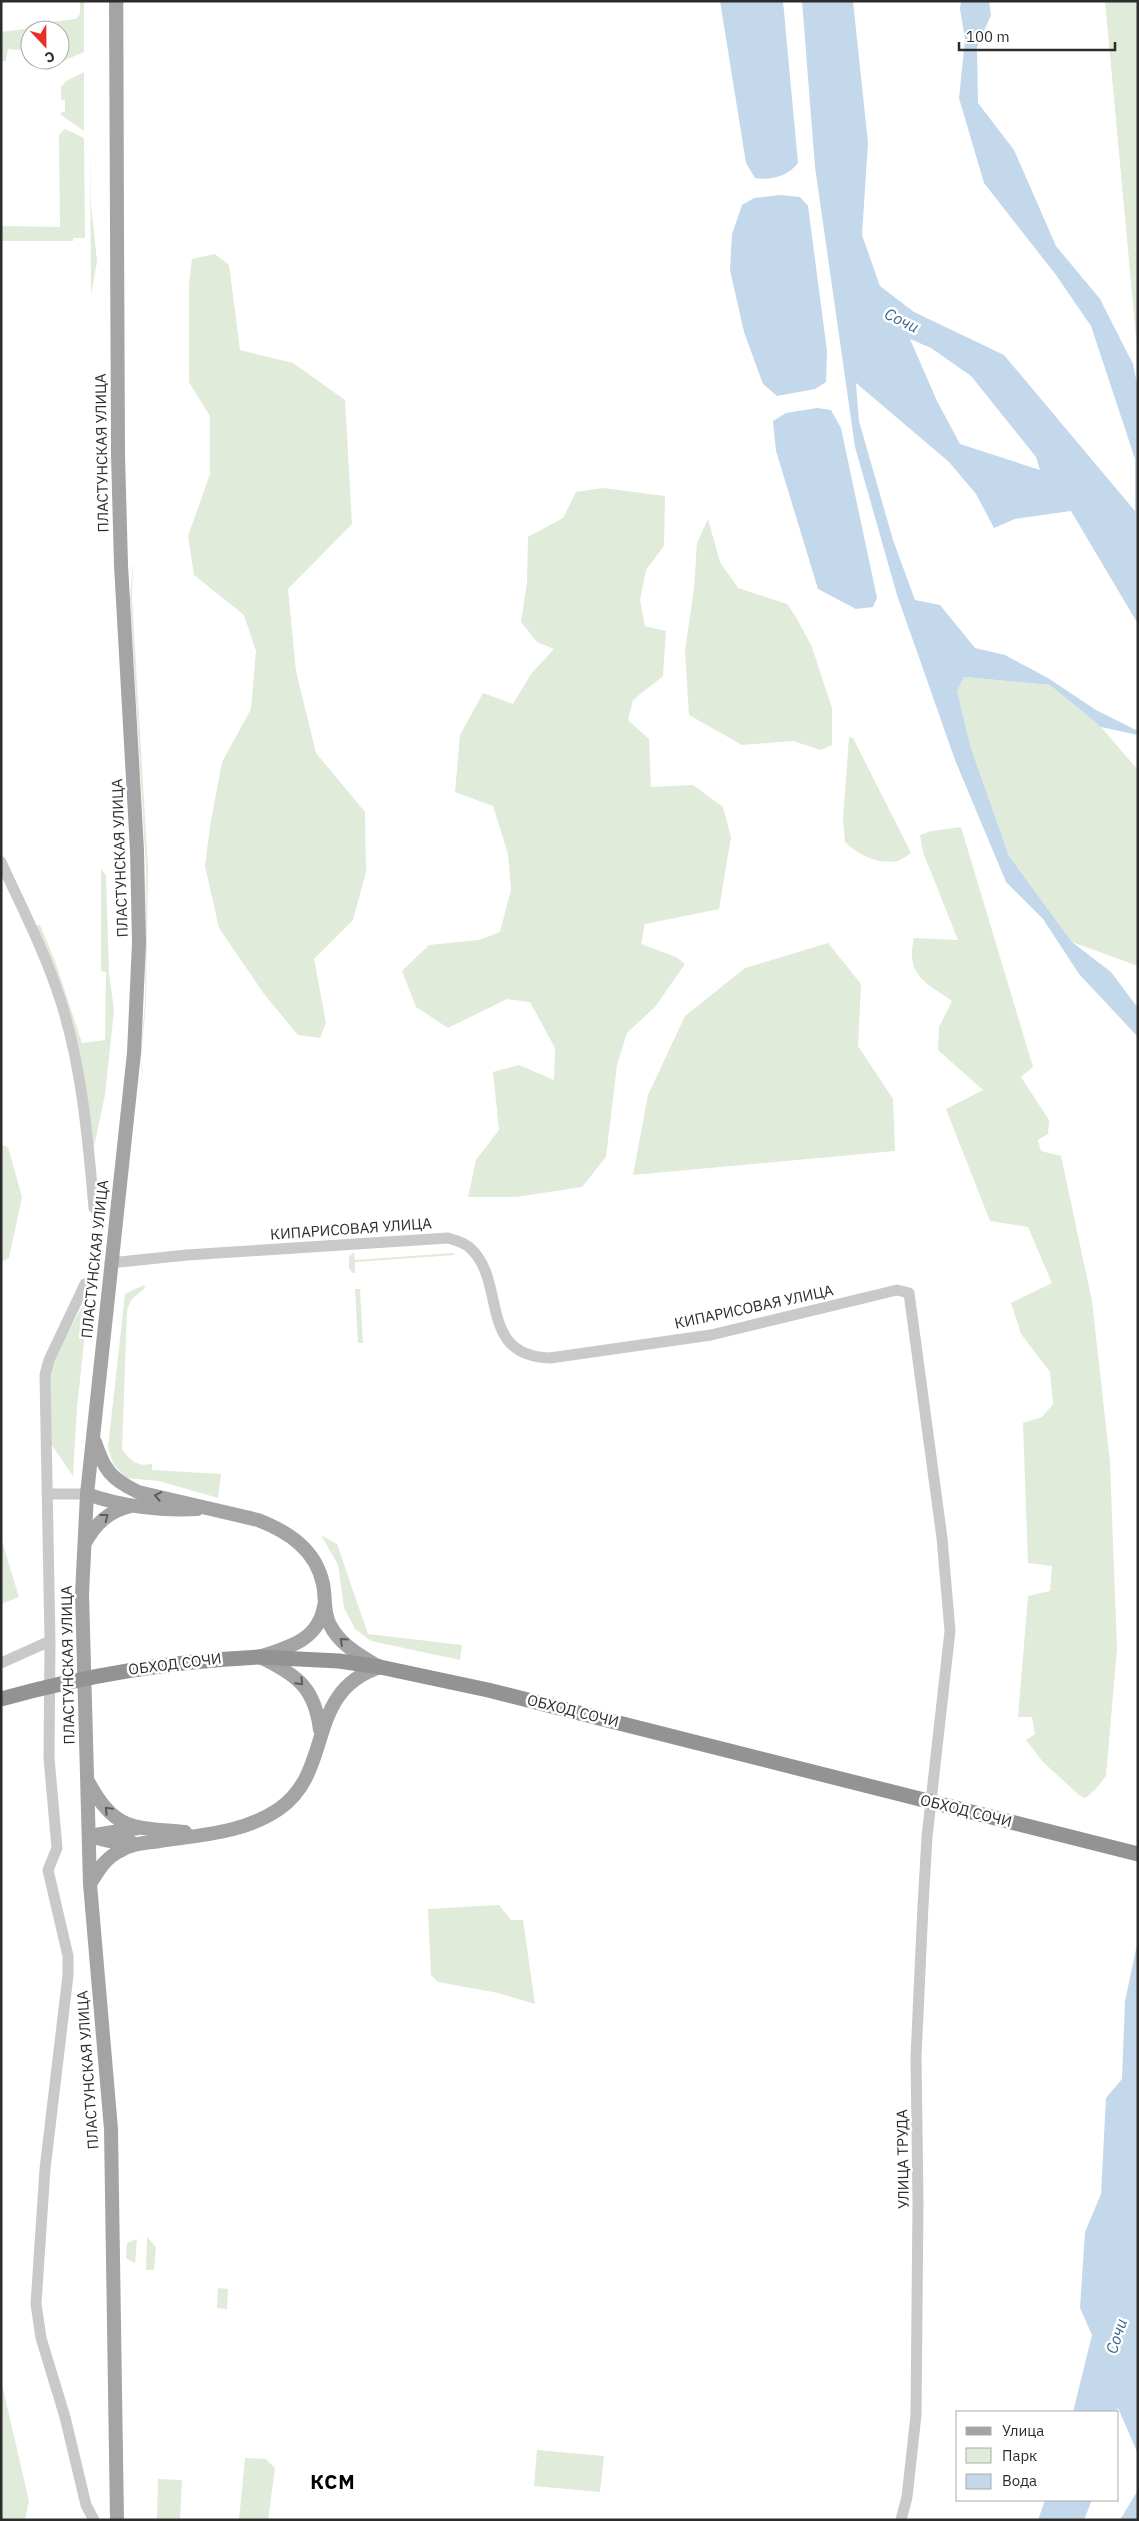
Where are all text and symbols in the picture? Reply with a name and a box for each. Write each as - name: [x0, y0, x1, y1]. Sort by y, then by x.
- north arrow: [20, 20, 70, 70]
- scale bar: [959, 20, 1115, 52]
- text: 100 m: [966, 27, 1010, 46]
- text: С: [42, 47, 57, 67]
- water label: Сочи: [882, 303, 922, 337]
- street label: ПЛАСТУНСКАЯ УЛИЦА: [91, 373, 112, 533]
- street label: ПЛАСТУНСКАЯ УЛИЦА: [107, 778, 132, 938]
- street label: ПЛАСТУНСКАЯ УЛИЦА: [77, 1178, 112, 1339]
- street label: КИПАРИСОВАЯ УЛИЦА: [269, 1213, 433, 1244]
- street label: КИПАРИСОВАЯ УЛИЦА: [673, 1280, 835, 1333]
- one-way arrow: [153, 1491, 162, 1502]
- one-way arrow: [99, 1515, 108, 1523]
- street label: ПЛАСТУНСКАЯ УЛИЦА: [57, 1585, 78, 1745]
- one-way arrow: [340, 1638, 349, 1647]
- street label: ОБХОД СОЧИ: [127, 1648, 223, 1679]
- one-way arrow: [294, 1676, 303, 1685]
- street label: ОБХОД СОЧИ: [525, 1690, 621, 1731]
- street label: ОБХОД СОЧИ: [918, 1790, 1014, 1831]
- one-way arrow: [105, 1807, 114, 1816]
- street label: ПЛАСТУНСКАЯ УЛИЦА: [72, 1990, 103, 2150]
- street label: УЛИЦА ТРУДА: [892, 2109, 913, 2209]
- water label: Сочи: [1101, 2316, 1131, 2356]
- legend: [956, 2411, 1119, 2501]
- text: Улица: [1002, 2421, 1044, 2440]
- text: Парк: [1002, 2446, 1037, 2465]
- district label: КСМ: [310, 2468, 356, 2495]
- text: Вода: [1002, 2471, 1037, 2490]

